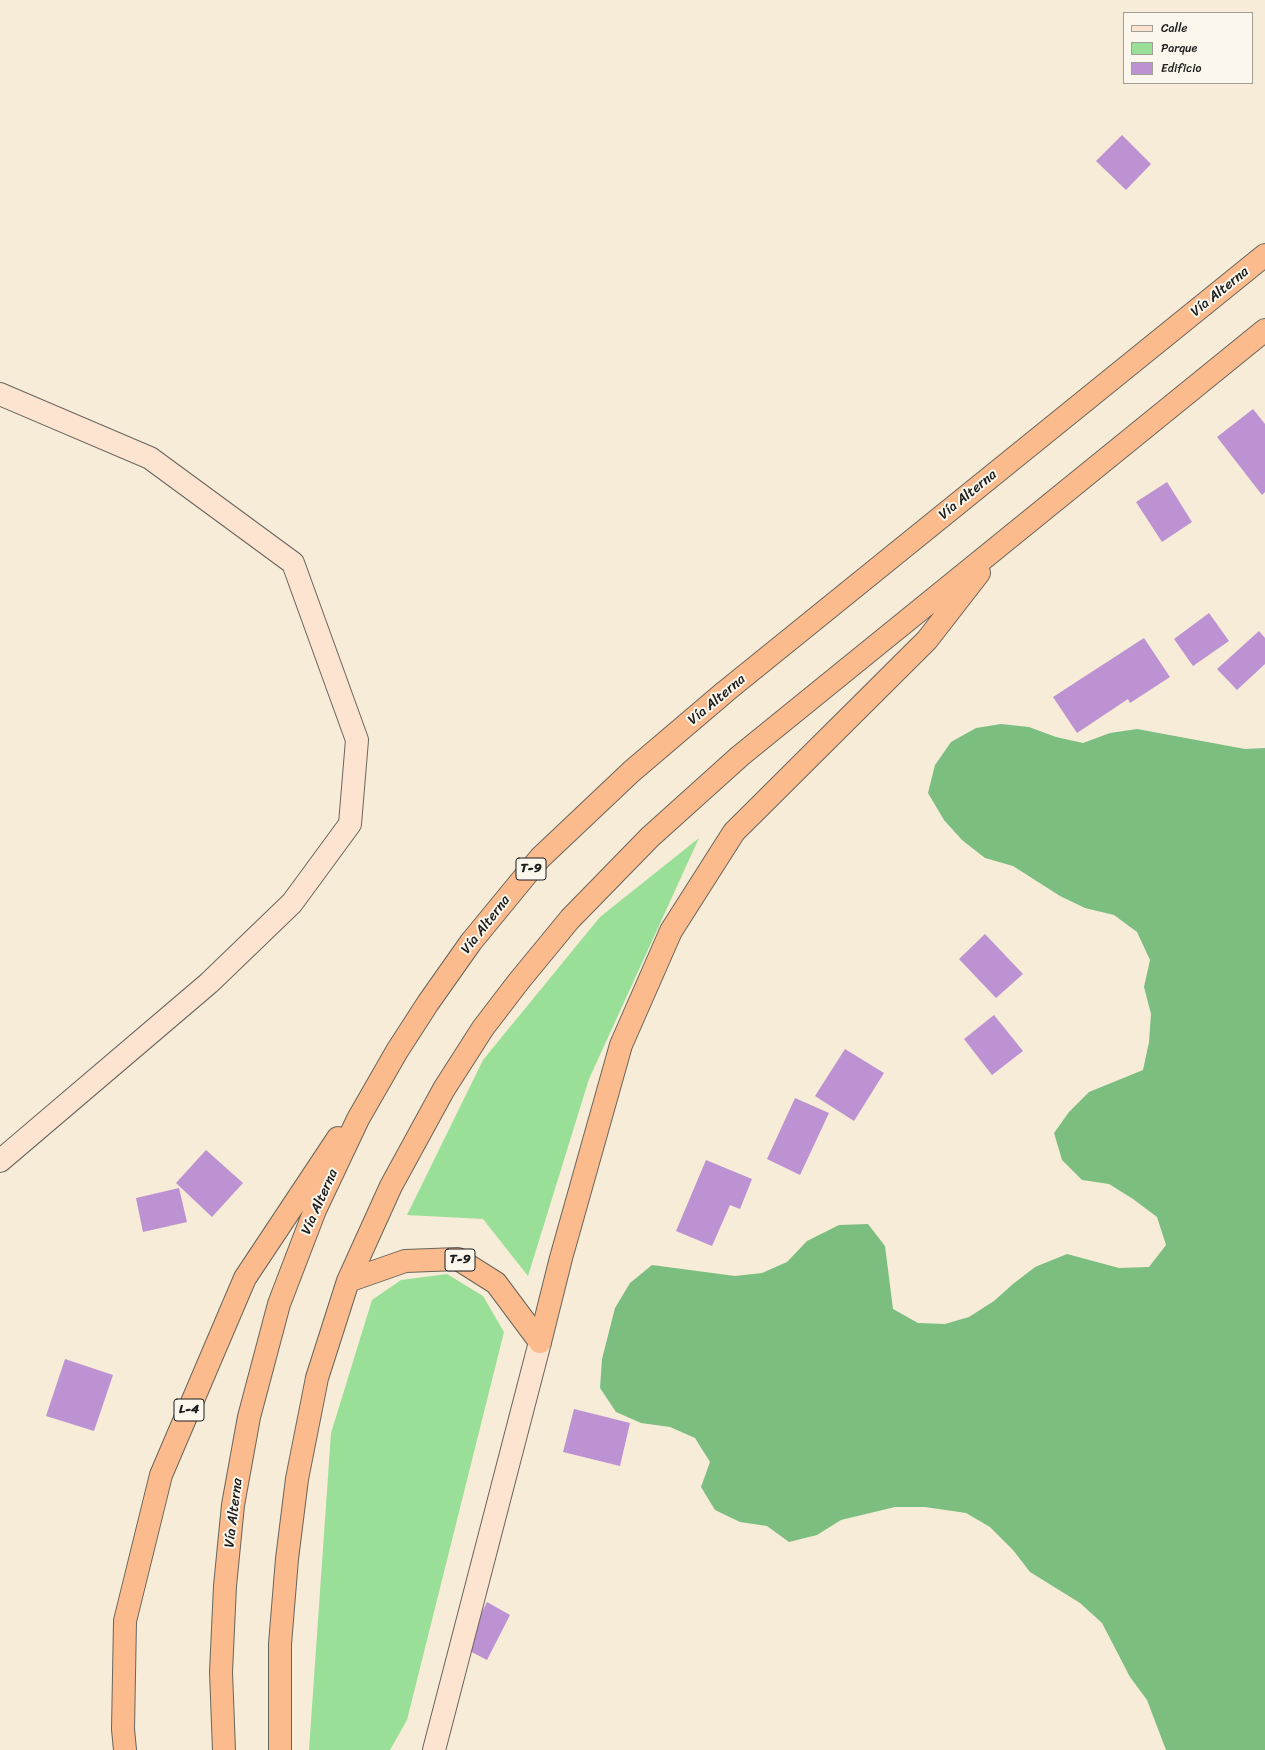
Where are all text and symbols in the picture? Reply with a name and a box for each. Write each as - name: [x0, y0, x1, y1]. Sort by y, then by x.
- legend: [1123, 12, 1253, 84]
- text: Calle: [1161, 17, 1188, 39]
- text: Parque: [1161, 37, 1197, 59]
- text: Edificio: [1161, 57, 1201, 79]
- street label: Vía Alterna: [1188, 264, 1252, 320]
- street label: Vía Alterna: [936, 467, 1000, 523]
- street label: Vía Alterna: [685, 671, 749, 729]
- road number: T-9: [516, 858, 546, 880]
- street label: Vía Alterna: [458, 892, 514, 958]
- street label: Vía Alterna: [298, 1167, 342, 1237]
- road number: T-9: [445, 1249, 475, 1271]
- road number: L-4: [174, 1399, 204, 1421]
- street label: Vía Alterna: [221, 1477, 247, 1549]

